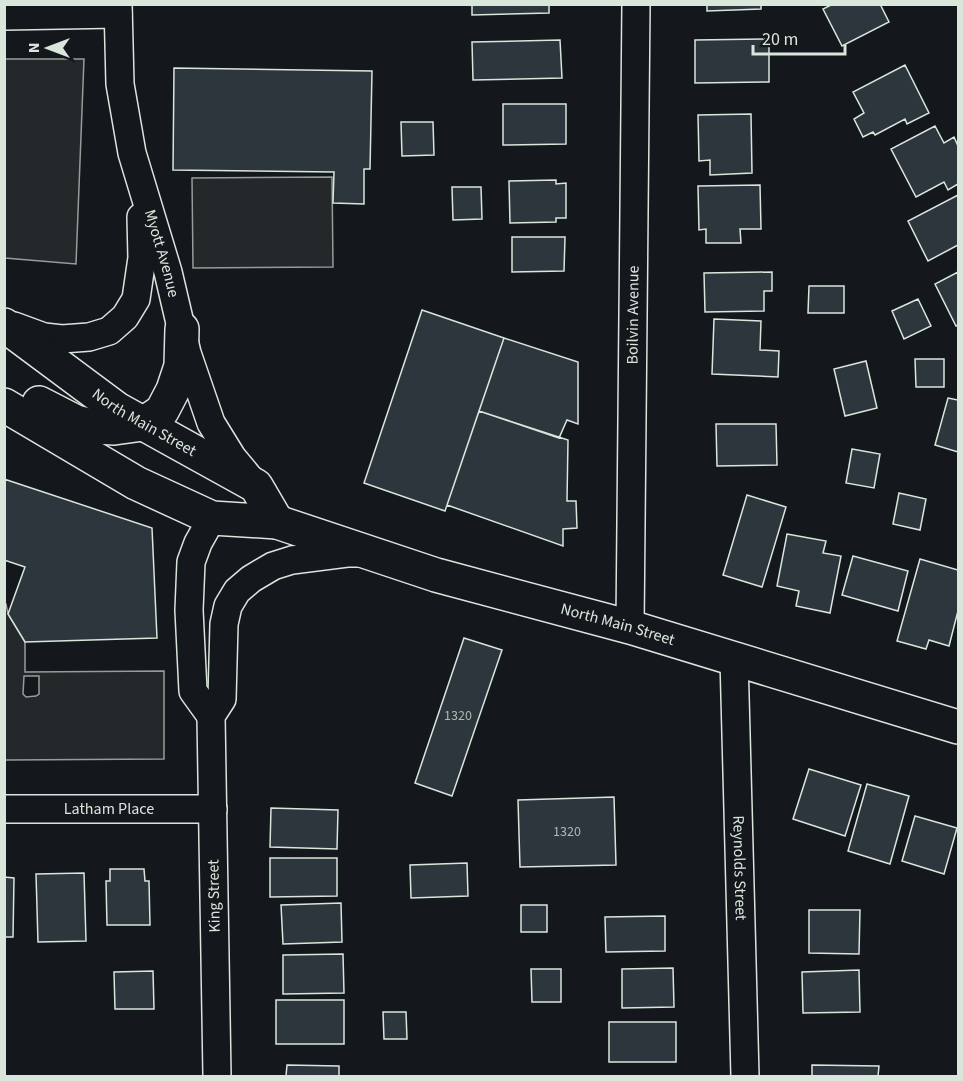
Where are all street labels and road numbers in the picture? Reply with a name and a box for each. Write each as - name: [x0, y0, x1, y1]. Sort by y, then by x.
- street label: Myott Avenue: [139, 207, 185, 300]
- street label: Boilvin Avenue: [622, 265, 644, 365]
- street label: North Main Street: [87, 383, 201, 462]
- street label: North Main Street: [558, 598, 678, 651]
- street label: Latham Place: [64, 798, 154, 820]
- street label: Reynolds Street: [727, 815, 752, 921]
- street label: King Street: [202, 859, 226, 933]

